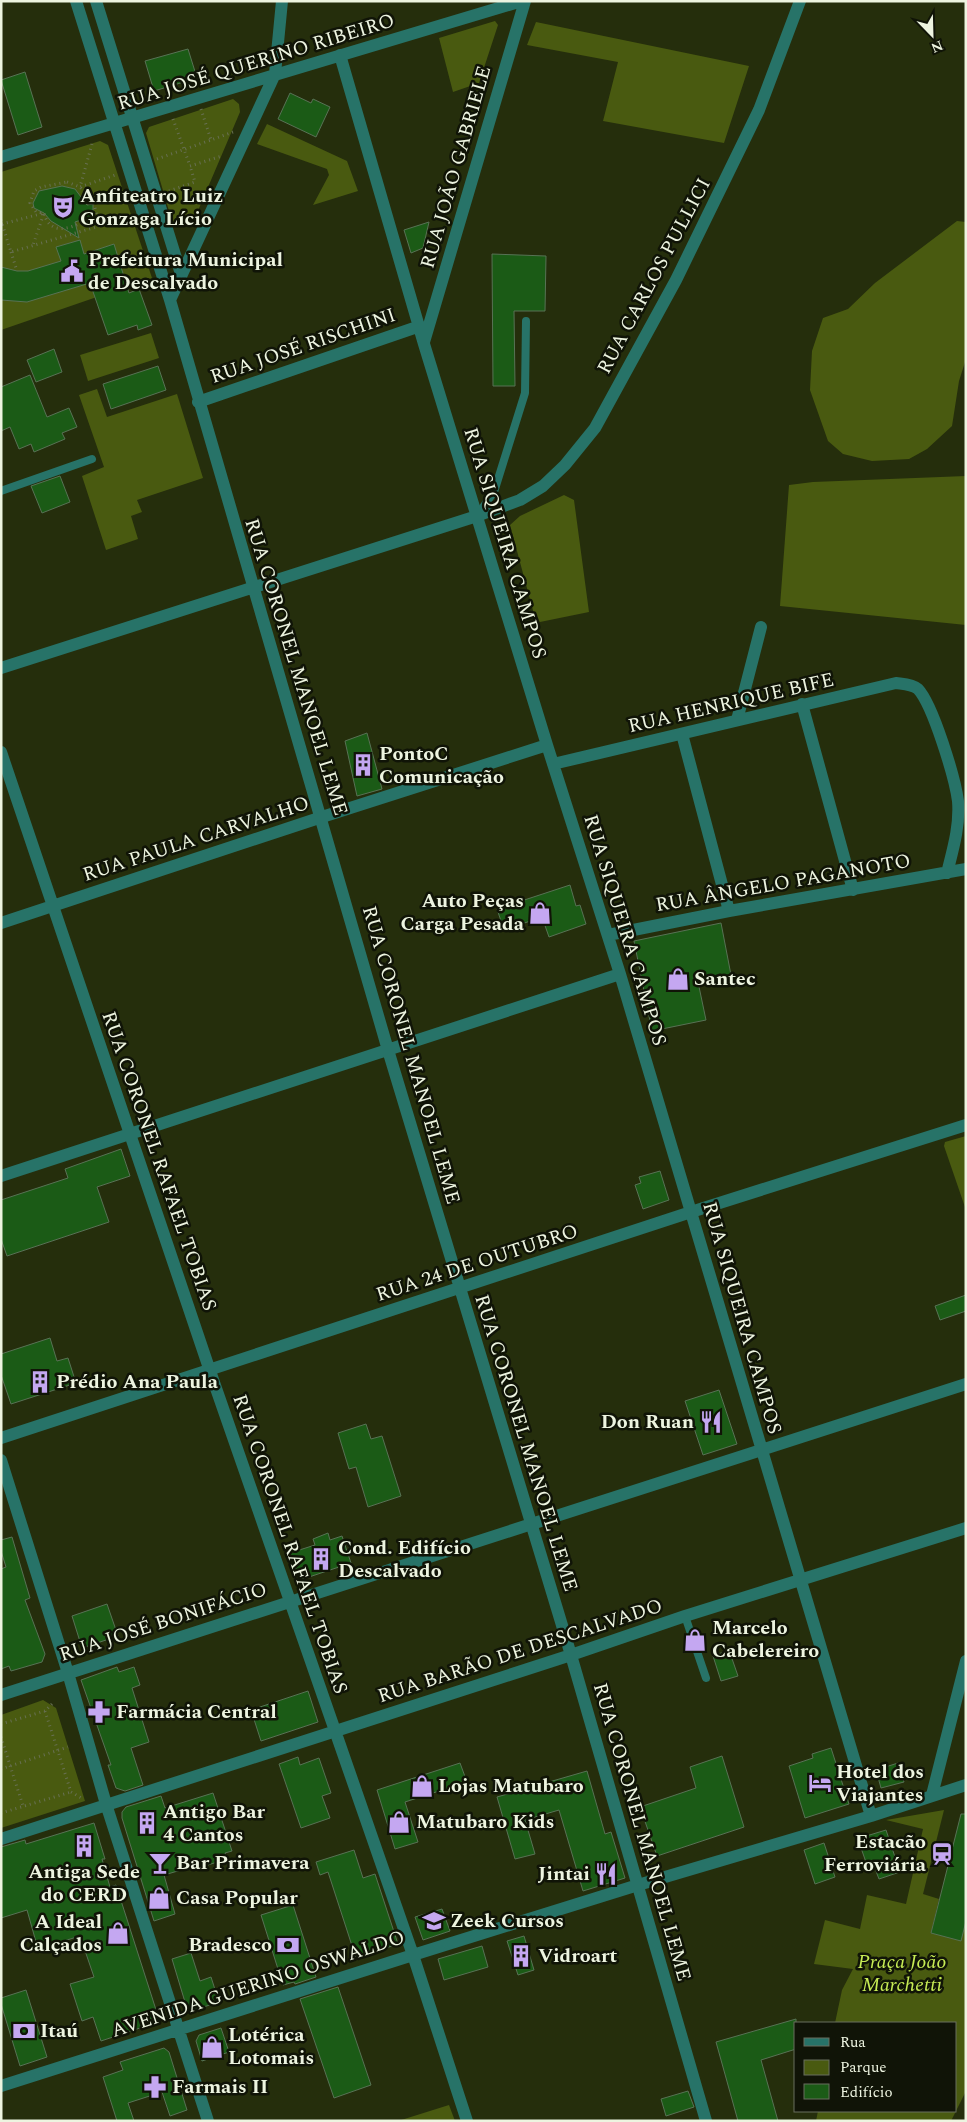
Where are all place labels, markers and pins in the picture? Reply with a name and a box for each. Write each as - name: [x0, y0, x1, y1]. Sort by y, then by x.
- place label: Anfiteatro Luiz Gonzaga Lício: [80, 181, 223, 234]
- theatre icon: Anfiteatro Luiz Gonzaga Lício: [50, 194, 76, 220]
- place label: Prefeitura Municipal de Descalvado: [88, 245, 283, 298]
- public building icon: Prefeitura Municipal de Descalvado: [59, 258, 85, 284]
- place label: PontoC Comunicação: [379, 739, 504, 792]
- building icon: PontoC Comunicação: [350, 752, 376, 778]
- place label: Auto Peças Carga Pesada: [401, 886, 525, 939]
- shop icon: Auto Peças Carga Pesada: [527, 900, 553, 926]
- place label: Santec: [694, 964, 756, 994]
- shop icon: Santec: [665, 966, 691, 992]
- place label: Prédio Ana Paula: [56, 1367, 219, 1397]
- building icon: Prédio Ana Paula: [27, 1369, 53, 1395]
- place label: Don Ruan: [601, 1407, 694, 1437]
- restaurant icon: Don Ruan: [698, 1409, 724, 1435]
- place label: Cond. Edifício Descalvado: [338, 1533, 471, 1586]
- building icon: Cond. Edifício Descalvado: [308, 1546, 334, 1572]
- place label: Marcelo Cabelereiro: [712, 1613, 819, 1666]
- shop icon: Marcelo Cabelereiro: [682, 1627, 708, 1653]
- place label: Farmácia Central: [116, 1697, 277, 1727]
- pharmacy icon: Farmácia Central: [86, 1699, 112, 1725]
- place label: Hotel dos Viajantes: [836, 1757, 924, 1810]
- hotel icon: Hotel dos Viajantes: [807, 1770, 833, 1796]
- place label: Lojas Matubaro: [438, 1771, 584, 1801]
- shop icon: Lojas Matubaro: [409, 1773, 435, 1799]
- place label: Antigo Bar 4 Cantos: [163, 1797, 266, 1850]
- place label: Matubaro Kids: [416, 1807, 554, 1837]
- shop icon: Matubaro Kids: [386, 1809, 412, 1835]
- building icon: Antigo Bar 4 Cantos: [134, 1810, 160, 1836]
- place label: Estacão Ferroviária: [824, 1827, 927, 1880]
- building icon: Antiga Sede do CERD: [71, 1833, 97, 1859]
- station icon: Estacão Ferroviária: [929, 1841, 955, 1867]
- place label: Bar Primavera: [176, 1848, 310, 1878]
- bar icon: Bar Primavera: [147, 1850, 173, 1876]
- place label: Antiga Sede do CERD: [28, 1857, 140, 1910]
- place label: Jintai: [538, 1859, 590, 1889]
- restaurant icon: Jintai: [593, 1861, 619, 1887]
- place label: Casa Popular: [176, 1883, 298, 1913]
- shop icon: Casa Popular: [146, 1885, 172, 1911]
- place label: Zeek Cursos: [450, 1906, 564, 1936]
- place label: A Ideal Calçados: [20, 1907, 102, 1960]
- school or university icon: Zeek Cursos: [421, 1908, 447, 1934]
- shop icon: A Ideal Calçados: [105, 1920, 131, 1946]
- place label: Bradesco: [188, 1930, 272, 1960]
- bank icon: Bradesco: [275, 1932, 301, 1958]
- place label: Vidroart: [538, 1941, 618, 1971]
- building icon: Vidroart: [508, 1943, 534, 1969]
- place label: Itaú: [40, 2016, 78, 2046]
- bank icon: Itaú: [11, 2018, 37, 2044]
- place label: Lotérica Lotomais: [228, 2020, 314, 2073]
- shop icon: Lotérica Lotomais: [199, 2034, 225, 2060]
- place label: Farmais II: [172, 2072, 268, 2102]
- pharmacy icon: Farmais II: [142, 2074, 168, 2100]

